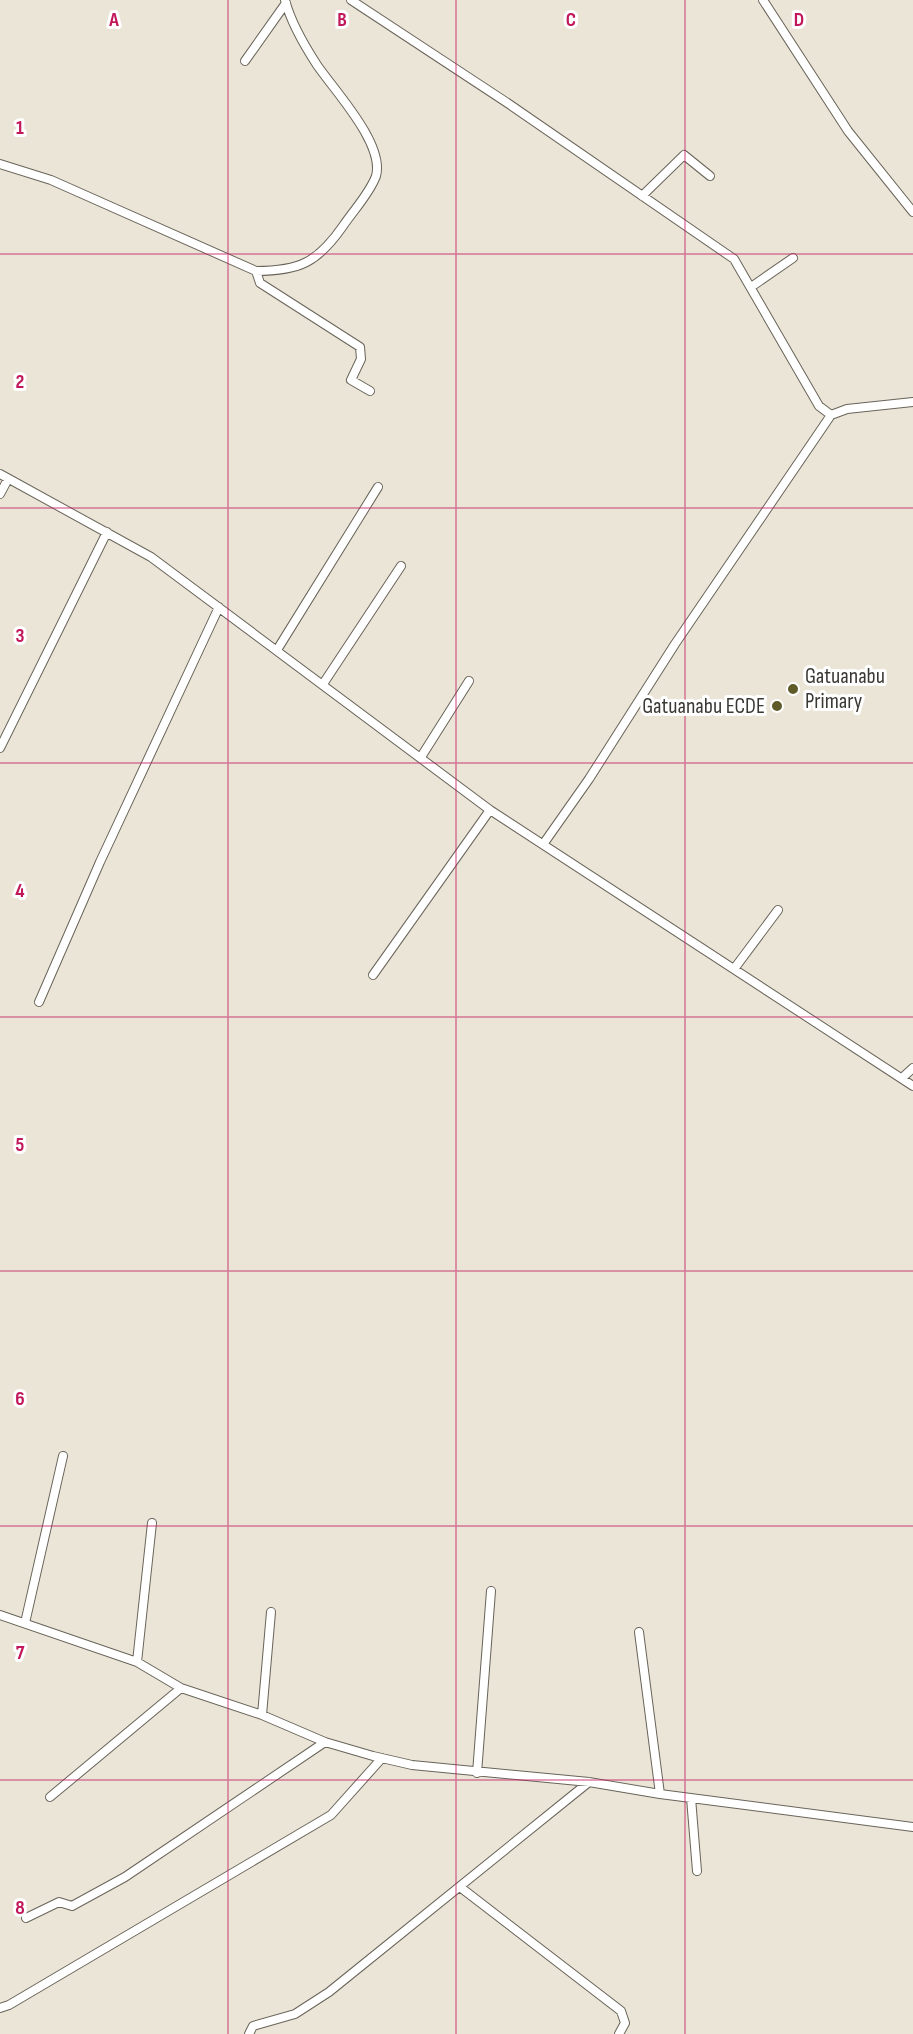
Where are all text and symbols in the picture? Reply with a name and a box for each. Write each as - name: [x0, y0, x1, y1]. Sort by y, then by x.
- text: A: [108, 8, 119, 32]
- text: B: [337, 8, 347, 32]
- text: C: [566, 8, 576, 32]
- text: D: [794, 8, 804, 32]
- text: 1: [16, 116, 24, 140]
- text: 2: [16, 370, 24, 394]
- text: 3: [16, 624, 25, 648]
- place label: Gatuanabu Primary: [805, 663, 885, 715]
- marker: Gatuanabu Primary: [786, 682, 800, 696]
- place label: Gatuanabu ECDE: [642, 693, 765, 720]
- marker: Gatuanabu ECDE: [770, 699, 784, 713]
- text: 4: [15, 879, 25, 903]
- text: 5: [16, 1133, 25, 1157]
- text: 6: [15, 1387, 25, 1411]
- text: 7: [16, 1641, 25, 1665]
- text: 8: [15, 1896, 25, 1920]

